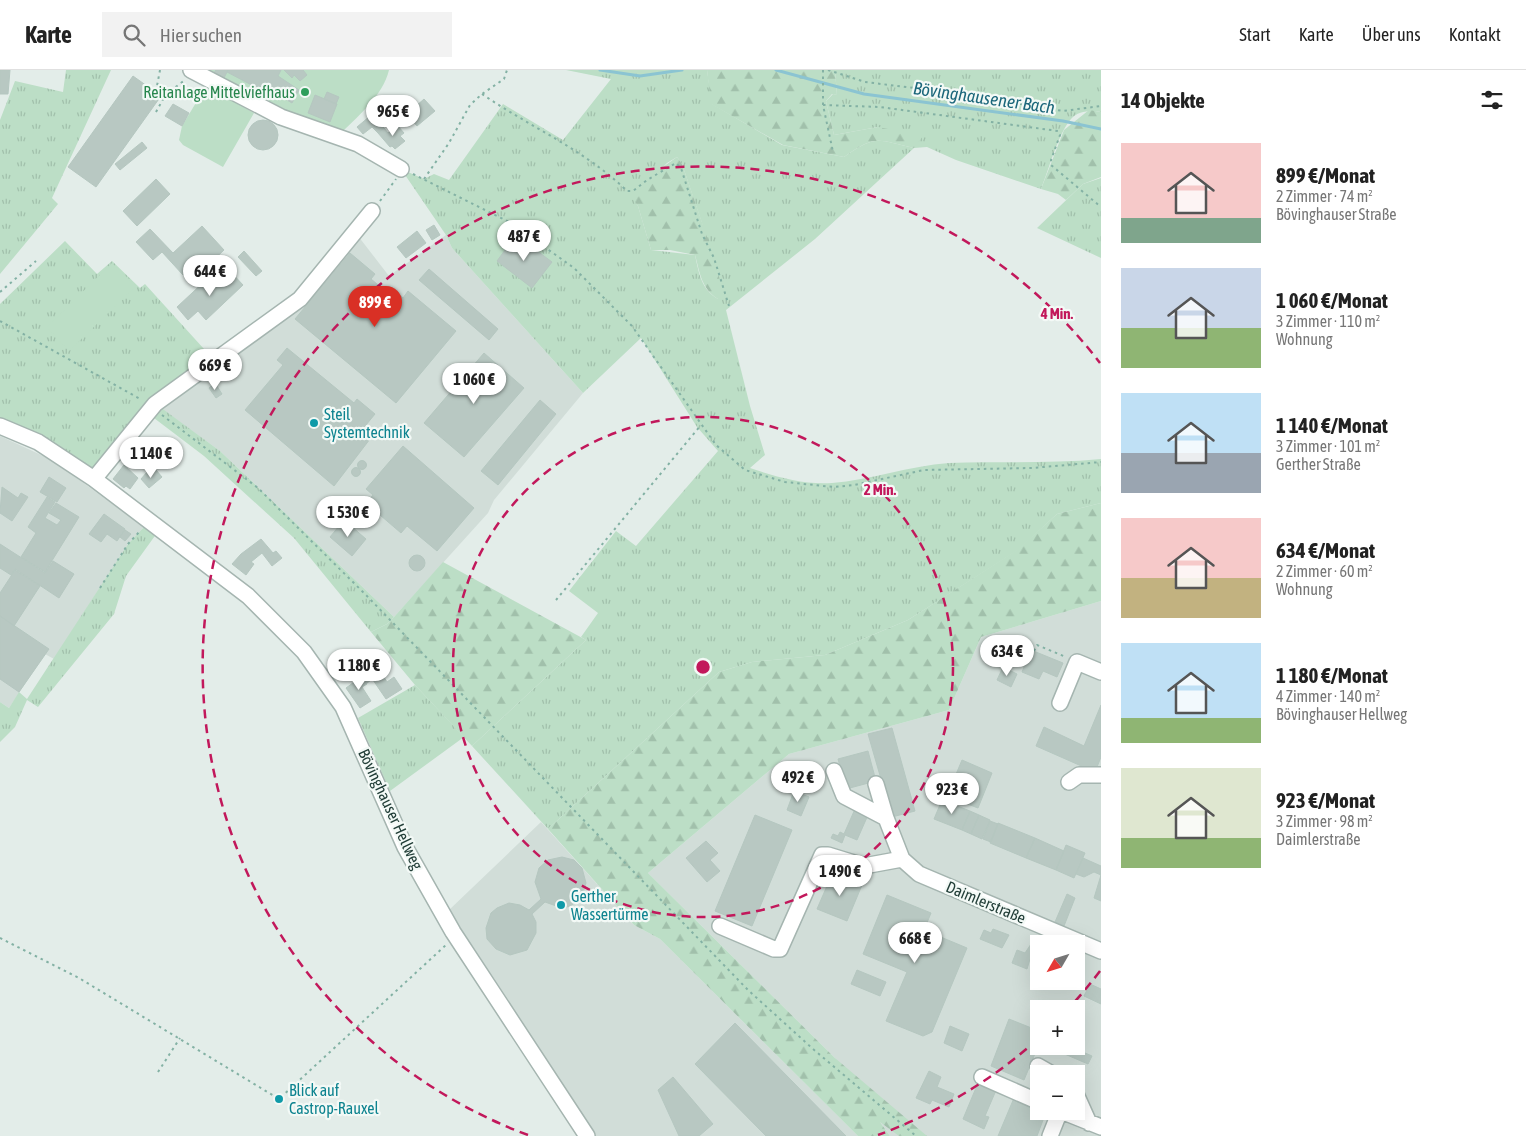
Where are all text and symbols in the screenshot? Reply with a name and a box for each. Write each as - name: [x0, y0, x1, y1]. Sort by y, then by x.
- search box: [102, 12, 452, 57]
- text: Karte: [25, 21, 72, 48]
- icon: search: [120, 21, 148, 49]
- text: Hier suchen: [160, 24, 242, 46]
- text: Start: [1239, 24, 1271, 45]
- text: Karte: [1299, 24, 1334, 45]
- text: Über uns: [1362, 24, 1421, 45]
- text: Kontakt: [1449, 24, 1501, 45]
- water label: Bövinghausener Bach: [912, 77, 1057, 118]
- place label: Reitanlage Mittelviefhaus: [143, 83, 295, 102]
- marker: Reitanlage Mittelviefhaus: [299, 86, 311, 98]
- icon: filters: [1478, 86, 1506, 114]
- text: 14 Objekte: [1121, 88, 1205, 112]
- pin: 965 €: [358, 94, 428, 137]
- text: 965 €: [377, 102, 409, 120]
- icon: home: [1161, 163, 1221, 223]
- text: 899 €/Monat: [1276, 163, 1375, 187]
- text: 2 Zimmer · 74 m²: [1276, 187, 1373, 205]
- text: Bövinghauser Straße: [1276, 205, 1397, 223]
- pin: 487 €: [489, 220, 559, 262]
- text: 487 €: [508, 227, 540, 245]
- pin: 644 €: [175, 254, 245, 297]
- text: 644 €: [194, 262, 226, 280]
- pin: 899 €: [340, 286, 410, 328]
- icon: home: [1161, 288, 1221, 348]
- text: 1 060 €/Monat: [1276, 288, 1388, 312]
- text: 899 €: [359, 293, 391, 311]
- text: 4 Min.: [1040, 305, 1074, 322]
- text: 3 Zimmer · 110 m²: [1276, 312, 1380, 330]
- text: Wohnung: [1276, 330, 1333, 348]
- pin: 669 €: [180, 348, 250, 391]
- text: 669 €: [199, 356, 231, 374]
- pin: 1 060 €: [428, 362, 520, 405]
- text: 1 060 €: [453, 370, 495, 388]
- place label: Steil Systemtechnik: [324, 405, 410, 442]
- icon: home: [1161, 413, 1221, 473]
- text: 1 140 €/Monat: [1276, 413, 1388, 437]
- marker: Steil Systemtechnik: [308, 417, 320, 429]
- pin: 1 140 €: [105, 436, 197, 479]
- text: 3 Zimmer · 101 m²: [1276, 437, 1380, 455]
- text: 1 140 €: [130, 444, 172, 462]
- text: Gerther Straße: [1276, 455, 1361, 473]
- text: 2 Min.: [864, 481, 897, 498]
- pin: 1 530 €: [302, 496, 394, 538]
- text: 1 530 €: [327, 503, 369, 521]
- icon: home: [1161, 538, 1221, 598]
- text: 634 €/Monat: [1276, 538, 1375, 562]
- text: 2 Zimmer · 60 m²: [1276, 562, 1373, 580]
- text: Wohnung: [1276, 580, 1333, 598]
- pin: 634 €: [972, 634, 1042, 677]
- text: 634 €: [991, 642, 1023, 660]
- pin: 1 180 €: [313, 648, 405, 691]
- text: 1 180 €: [338, 656, 380, 674]
- centre of rings: [694, 658, 712, 676]
- icon: home: [1161, 663, 1221, 723]
- text: 1 180 €/Monat: [1276, 663, 1388, 687]
- text: 4 Zimmer · 140 m²: [1276, 687, 1380, 705]
- text: Bövinghauser Hellweg: [1276, 705, 1407, 723]
- street label: Bövinghauser Hellweg: [354, 746, 427, 873]
- pin: 492 €: [763, 760, 833, 803]
- text: 492 €: [782, 768, 814, 786]
- pin: 923 €: [917, 772, 987, 815]
- text: 923 €: [936, 780, 968, 798]
- icon: home: [1161, 788, 1221, 848]
- text: 923 €/Monat: [1276, 788, 1375, 812]
- text: 3 Zimmer · 98 m²: [1276, 812, 1373, 830]
- text: Daimlerstraße: [1276, 830, 1361, 848]
- pin: 1 490 €: [794, 854, 886, 897]
- text: 1 490 €: [819, 862, 861, 880]
- street label: Daimlerstraße: [944, 877, 1028, 927]
- place label: Gerther Wassertürme: [571, 887, 649, 923]
- marker: Gerther Wassertürme: [555, 899, 567, 911]
- pin: 668 €: [880, 922, 950, 964]
- text: 668 €: [899, 929, 931, 947]
- north arrow: [1030, 935, 1085, 990]
- map controls: [1030, 935, 1085, 1120]
- button: +: [1030, 1000, 1085, 1055]
- button: −: [1030, 1065, 1085, 1120]
- place label: Blick auf Castrop-Rauxel: [289, 1081, 379, 1118]
- marker: Blick auf Castrop-Rauxel: [273, 1093, 285, 1105]

